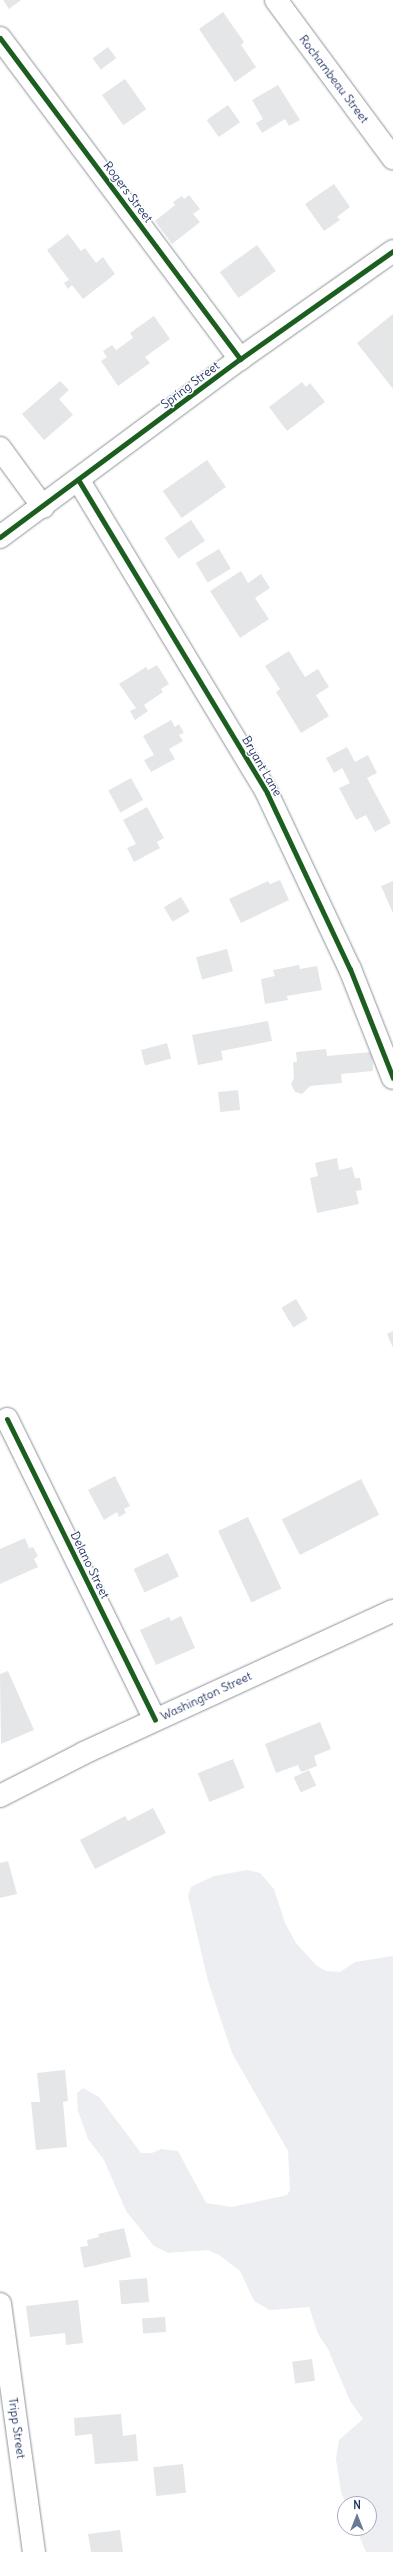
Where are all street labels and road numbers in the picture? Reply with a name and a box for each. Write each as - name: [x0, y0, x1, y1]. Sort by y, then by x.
- street label: Rochambeau Street: [296, 32, 372, 126]
- street label: Rogers Street: [100, 159, 156, 225]
- street label: Spring Street: [158, 358, 222, 412]
- street label: Bryant Lane: [239, 733, 285, 799]
- street label: Delano Street: [68, 1529, 112, 1601]
- street label: Washington Street: [158, 1669, 254, 1723]
- street label: Tripp Street: [6, 2396, 28, 2460]

